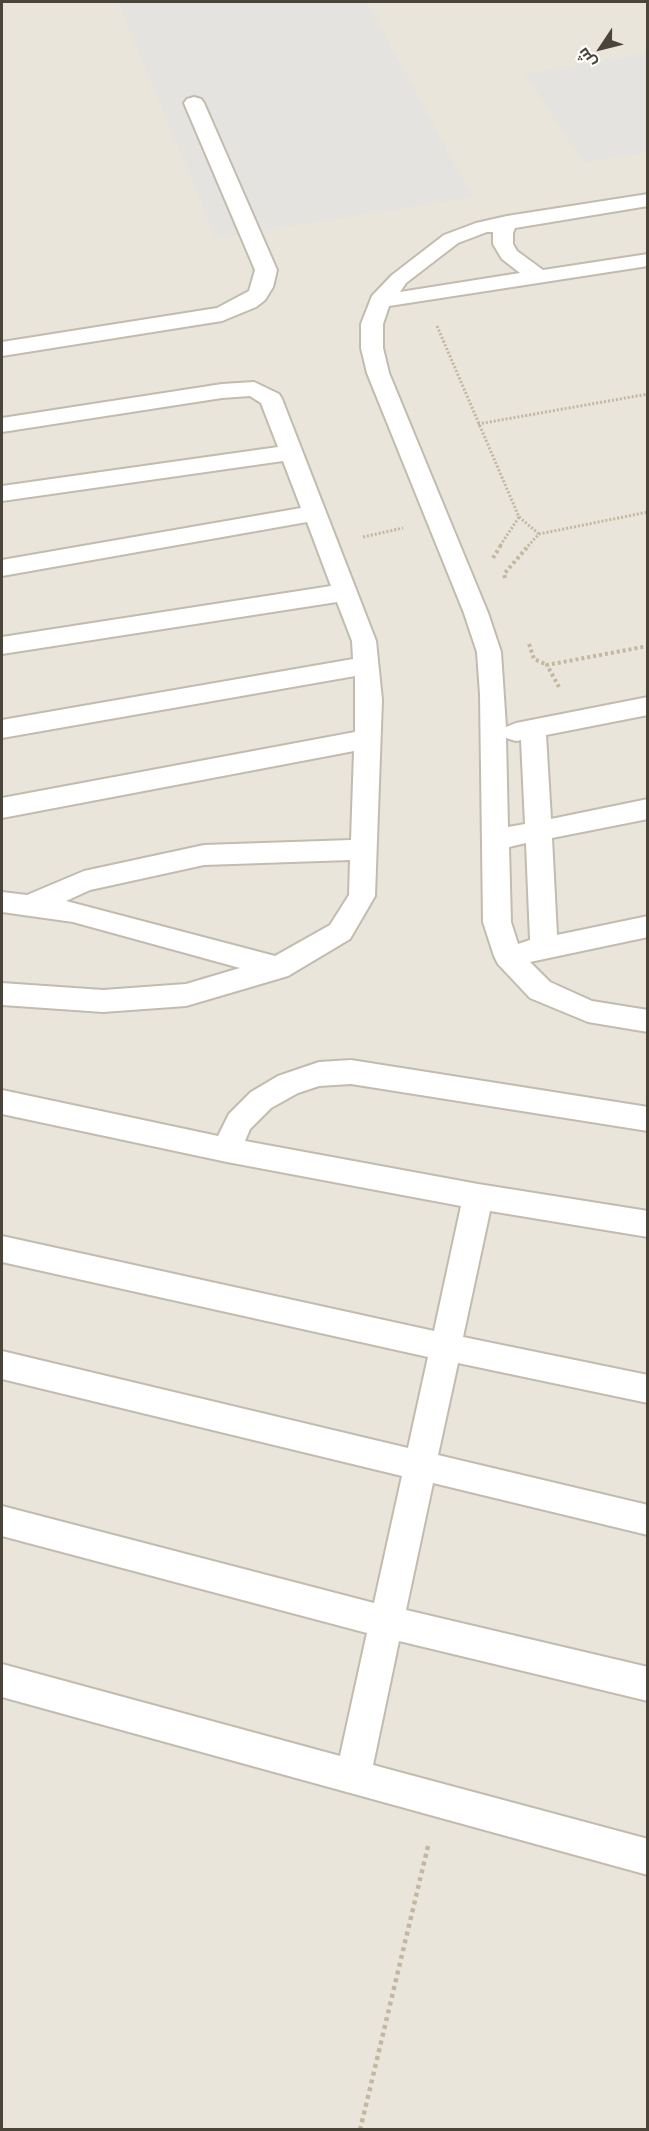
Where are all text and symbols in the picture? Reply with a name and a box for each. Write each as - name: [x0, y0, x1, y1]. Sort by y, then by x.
- north arrow: [571, 18, 631, 78]
- text: ش: [571, 44, 601, 73]

